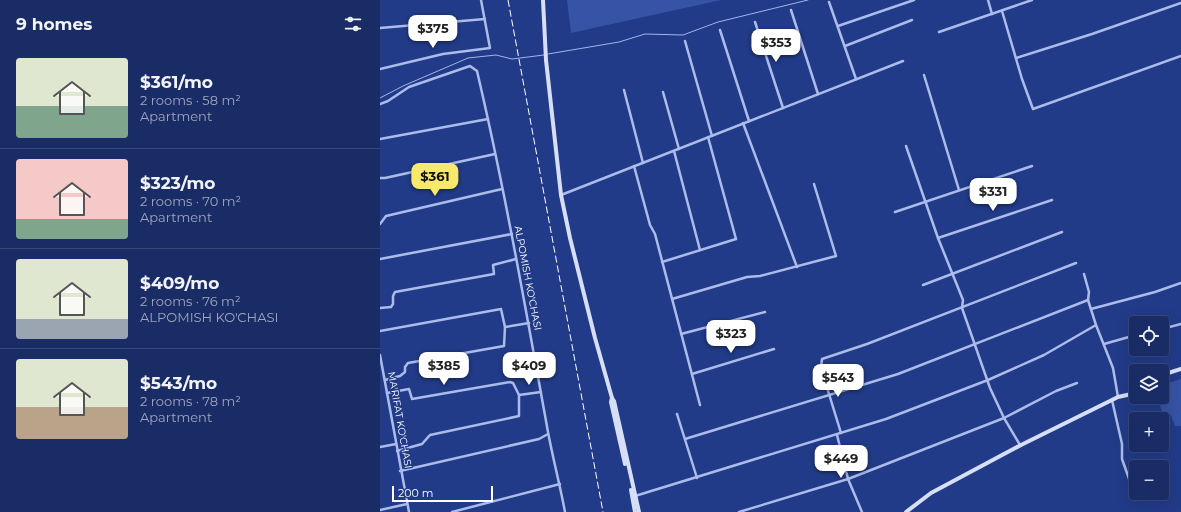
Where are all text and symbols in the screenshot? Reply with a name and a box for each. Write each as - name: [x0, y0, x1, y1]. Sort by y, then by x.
- icon: filters: [342, 13, 364, 35]
- text: 9 homes: [16, 14, 92, 34]
- pin: $375: [409, 15, 457, 49]
- text: $375: [417, 20, 449, 36]
- pin: $353: [752, 29, 800, 63]
- text: $353: [760, 34, 792, 50]
- text: $361/mo: [140, 72, 213, 92]
- icon: home: [48, 74, 96, 122]
- text: 2 rooms · 58 m²: [140, 92, 241, 108]
- text: Apartment: [140, 108, 212, 124]
- pin: $361: [411, 163, 459, 197]
- text: $361: [420, 168, 450, 184]
- text: $323/mo: [140, 173, 215, 193]
- icon: home: [48, 175, 96, 223]
- pin: $331: [969, 178, 1017, 212]
- text: $331: [979, 183, 1007, 199]
- text: 2 rooms · 70 m²: [140, 193, 241, 209]
- text: Apartment: [140, 209, 212, 225]
- street label: ALPOMISH KO'CHASI: [511, 225, 545, 331]
- text: $409/mo: [140, 273, 219, 293]
- icon: home: [48, 275, 96, 323]
- text: 2 rooms · 76 m²: [140, 293, 240, 309]
- text: ALPOMISH KO'CHASI: [140, 309, 278, 325]
- map controls: [1129, 316, 1169, 500]
- button: locate: [1129, 316, 1169, 356]
- pin: $323: [707, 320, 755, 354]
- text: $323: [715, 325, 747, 341]
- pin: $385: [420, 352, 468, 386]
- pin: $409: [505, 352, 553, 386]
- text: $385: [428, 357, 460, 373]
- text: $409: [512, 357, 546, 373]
- pin: $543: [814, 364, 862, 398]
- button: layers: [1129, 364, 1169, 404]
- text: $543: [822, 369, 854, 385]
- street label: MA'RIFAT KO'CHASI: [385, 371, 415, 469]
- text: $543/mo: [140, 373, 217, 393]
- icon: home: [48, 375, 96, 423]
- text: 2 rooms · 78 m²: [140, 393, 241, 409]
- text: Apartment: [140, 409, 212, 425]
- button: +: [1129, 412, 1169, 452]
- pin: $449: [817, 445, 865, 479]
- text: $449: [824, 450, 858, 466]
- button: −: [1129, 460, 1169, 500]
- scale bar: [392, 484, 493, 503]
- text: 200 m: [398, 486, 433, 500]

